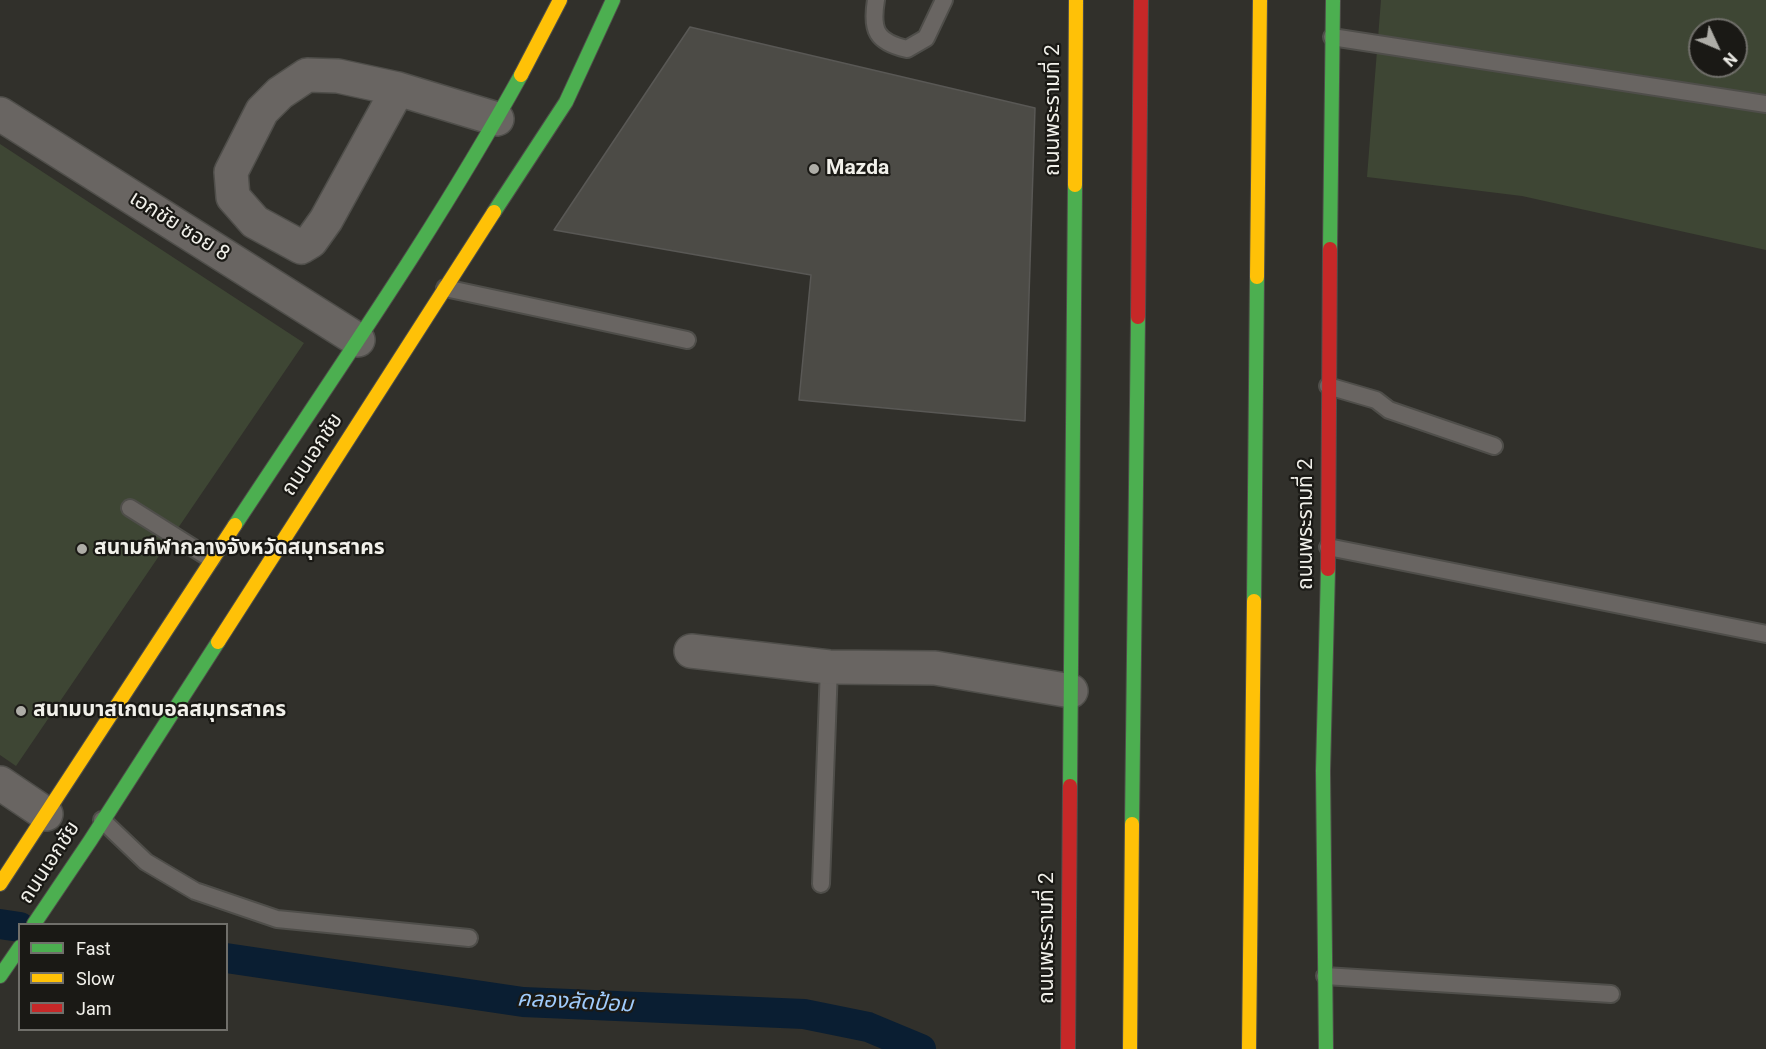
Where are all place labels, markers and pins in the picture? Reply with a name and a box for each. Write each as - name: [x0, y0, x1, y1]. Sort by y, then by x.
- place label: Mazda: [826, 156, 889, 182]
- marker: Mazda: [807, 162, 821, 176]
- place label: สนามกีฬากลางจังหวัดสมุทรสาคร: [94, 536, 385, 562]
- marker: สนามกีฬากลางจังหวัดสมุทรสาคร: [75, 542, 89, 556]
- place label: สนามบาสเกตบอลสมุทรสาคร: [33, 698, 286, 724]
- marker: สนามบาสเกตบอลสมุทรสาคร: [14, 704, 28, 718]

